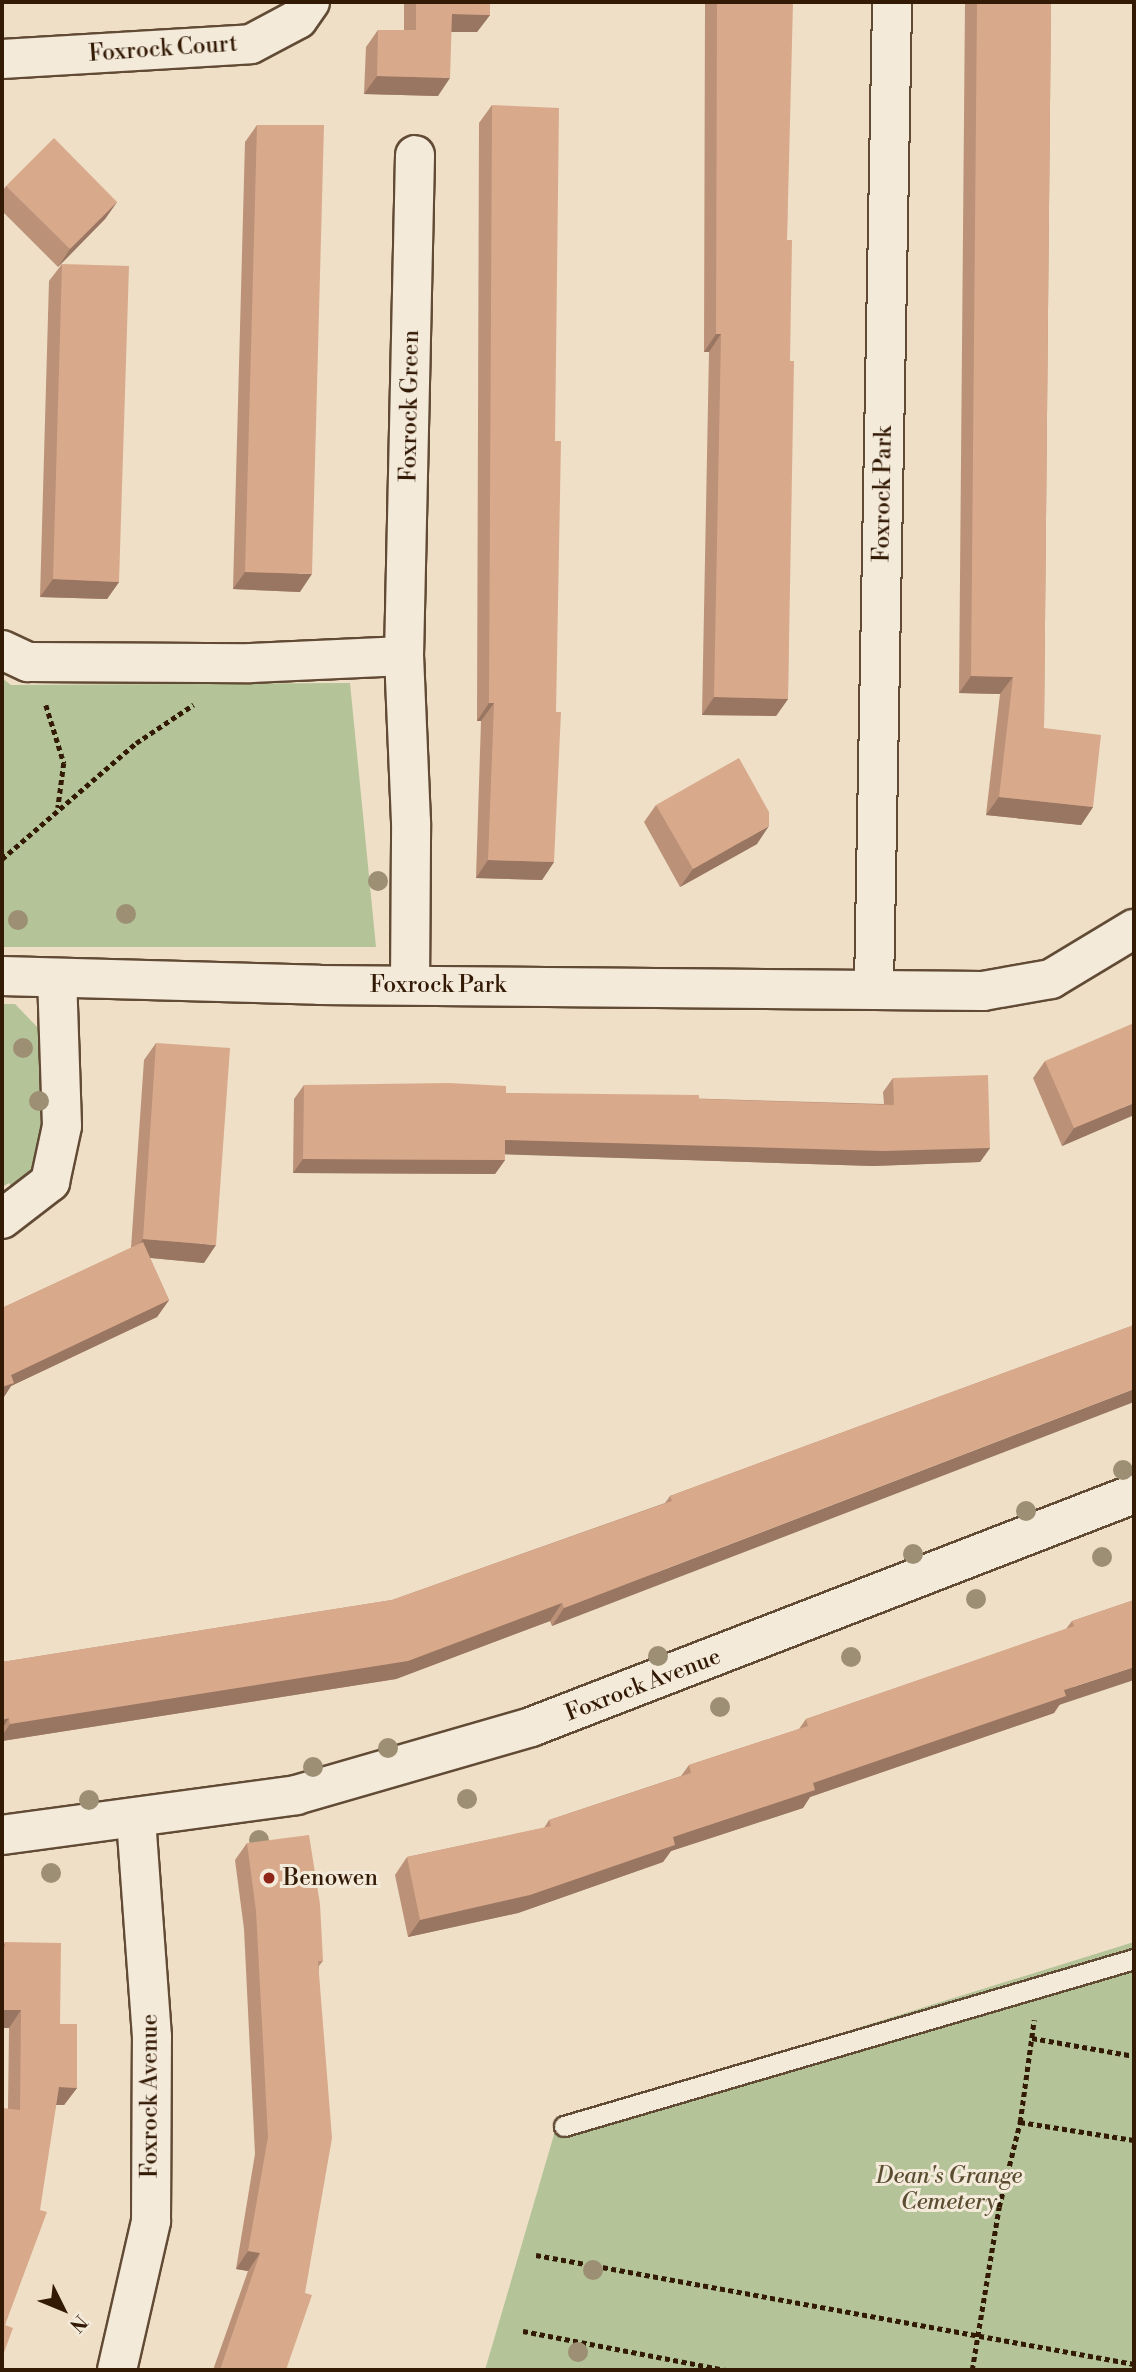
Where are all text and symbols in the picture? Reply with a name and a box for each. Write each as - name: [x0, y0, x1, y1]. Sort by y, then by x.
- street label: Foxrock Court: [88, 30, 238, 68]
- street label: Foxrock Green: [395, 330, 425, 482]
- street label: Foxrock Park: [868, 426, 898, 562]
- street label: Foxrock Park: [370, 971, 506, 999]
- street label: Foxrock Avenue: [561, 1643, 725, 1727]
- place label: Benowen: [283, 1864, 378, 1892]
- marker: Benowen: [261, 1870, 277, 1886]
- street label: Foxrock Avenue: [136, 2014, 164, 2178]
- park label: Dean's Grange Cemetery: [876, 2162, 1022, 2216]
- north arrow: [28, 2274, 98, 2344]
- text: N: [64, 2310, 92, 2337]

